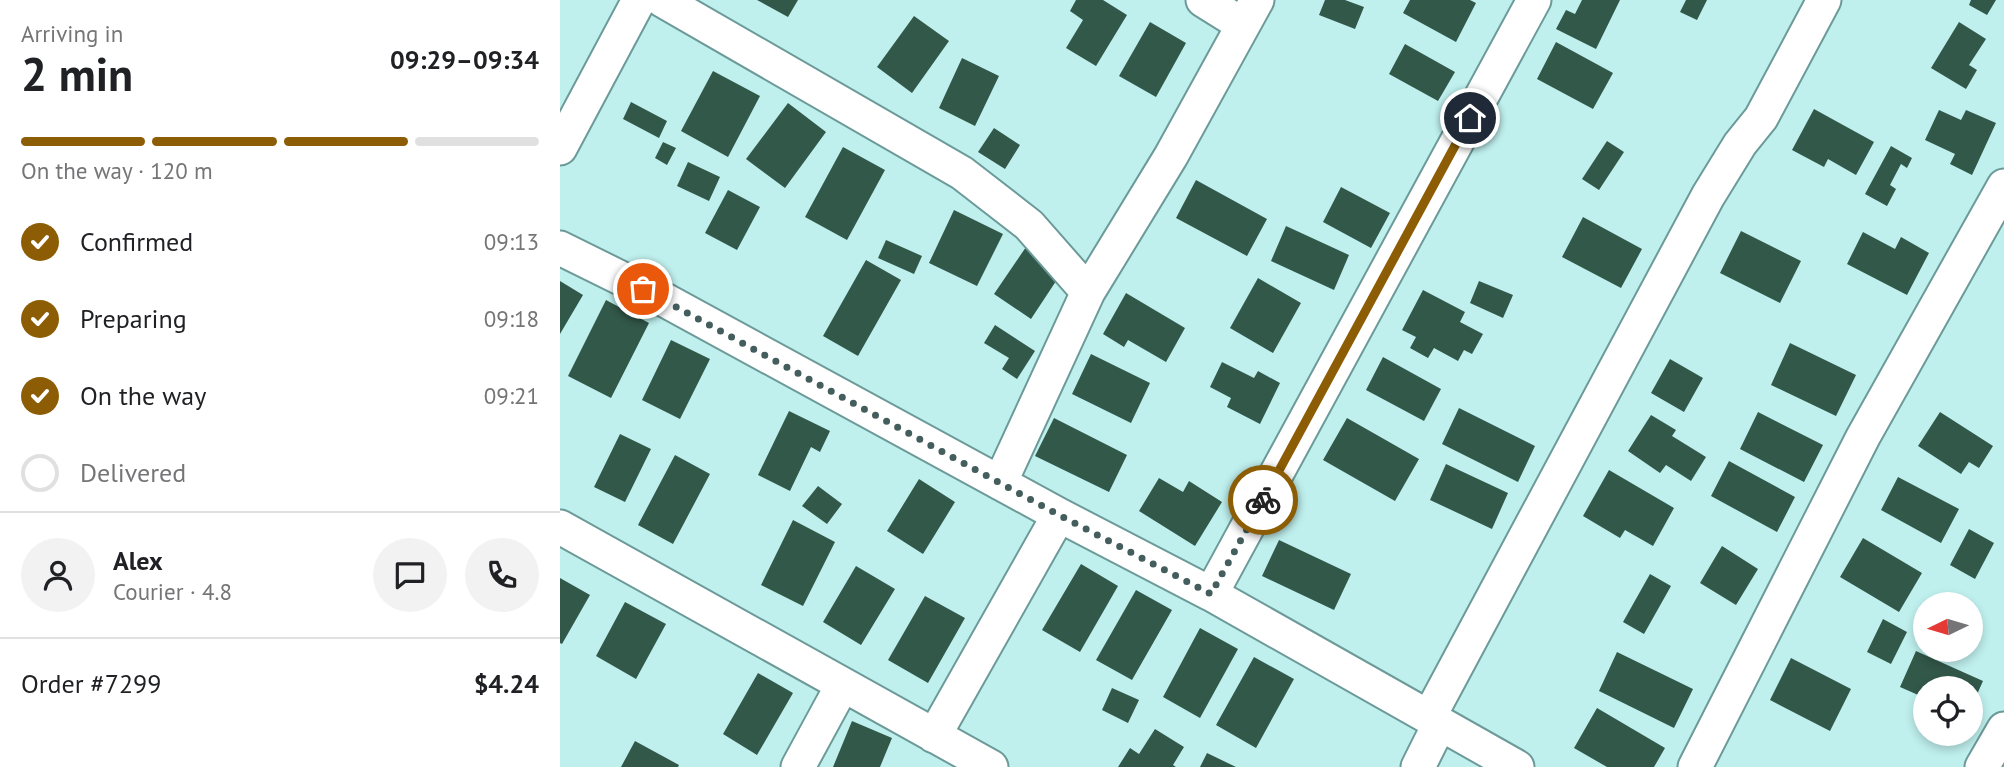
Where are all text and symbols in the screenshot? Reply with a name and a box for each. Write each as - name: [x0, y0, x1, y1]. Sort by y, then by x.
- text: Arriving in: [21, 19, 123, 48]
- text: 09:29–09:34: [390, 43, 539, 76]
- text: 2 min: [21, 44, 133, 104]
- pin: [1440, 88, 1500, 148]
- icon: home: [1451, 99, 1489, 137]
- text: On the way · 120 m: [21, 156, 213, 185]
- icon: check: [21, 223, 59, 261]
- text: Confirmed: [80, 225, 193, 258]
- text: 09:13: [484, 227, 539, 256]
- pin: [613, 259, 673, 319]
- icon: bag: [624, 270, 662, 308]
- icon: check: [21, 300, 59, 338]
- text: Preparing: [80, 302, 187, 335]
- text: 09:18: [484, 304, 539, 333]
- icon: check: [21, 377, 59, 415]
- text: On the way: [80, 379, 206, 412]
- text: 09:21: [484, 381, 539, 410]
- text: Delivered: [80, 456, 186, 489]
- courier: [1228, 465, 1298, 535]
- icon: bike: [1244, 481, 1282, 519]
- button: person: [21, 538, 95, 612]
- button: chat: [373, 538, 447, 612]
- button: phone: [465, 538, 539, 612]
- text: Alex: [113, 544, 163, 577]
- text: Courier · 4.8: [113, 577, 232, 606]
- north arrow: [1913, 592, 1983, 662]
- map controls: [1913, 592, 1983, 746]
- text: Order #7299: [21, 667, 161, 700]
- text: $4.24: [474, 667, 539, 700]
- button: locate: [1913, 676, 1983, 746]

